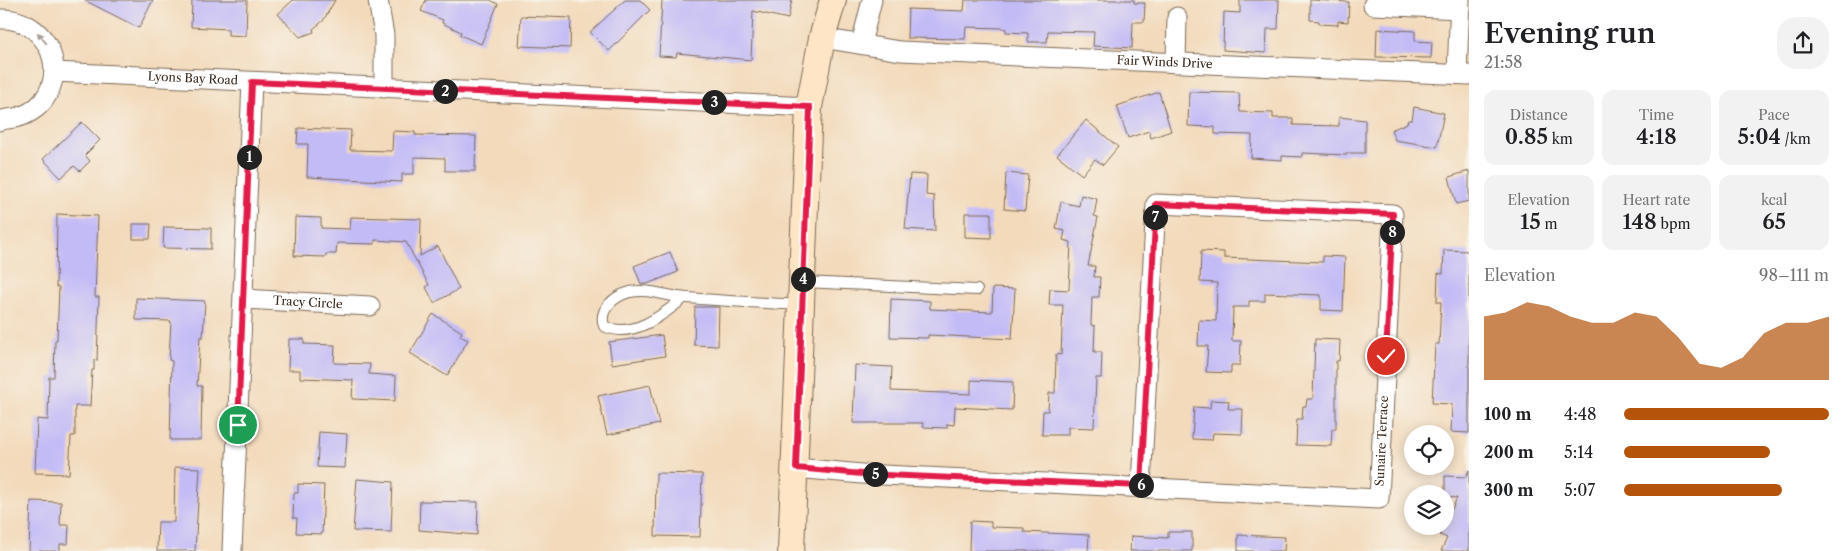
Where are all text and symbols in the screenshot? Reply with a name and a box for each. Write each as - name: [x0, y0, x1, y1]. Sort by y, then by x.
- text: Evening run: [1484, 16, 1656, 50]
- button: share: [1777, 17, 1829, 69]
- one-way arrow: [36, 31, 47, 44]
- street label: Fair Winds Drive: [1116, 52, 1213, 71]
- text: 21:58: [1484, 52, 1523, 72]
- street label: Lyons Bay Road: [147, 68, 239, 88]
- pin: 2: [432, 78, 458, 104]
- text: 2: [441, 82, 450, 100]
- pin: 3: [702, 90, 726, 114]
- text: 3: [711, 93, 718, 111]
- text: Distance: [1510, 106, 1568, 124]
- text: Time: [1639, 106, 1674, 124]
- text: Pace: [1758, 106, 1790, 124]
- text: 0.85: [1505, 124, 1548, 149]
- text: 4:18: [1636, 124, 1677, 149]
- text: 5:04: [1738, 124, 1781, 149]
- text: km: [1548, 130, 1573, 148]
- text: /km: [1781, 130, 1811, 148]
- pin: 1: [236, 144, 262, 170]
- text: 1: [246, 148, 253, 166]
- text: Elevation: [1508, 191, 1570, 209]
- text: Heart rate: [1623, 191, 1690, 209]
- text: kcal: [1761, 191, 1787, 209]
- pin: 7: [1142, 204, 1168, 230]
- text: 7: [1152, 208, 1159, 226]
- text: 15: [1520, 209, 1541, 234]
- text: 148: [1622, 209, 1657, 234]
- text: 65: [1762, 209, 1786, 234]
- text: m: [1541, 215, 1558, 233]
- text: bpm: [1657, 215, 1691, 233]
- pin: 8: [1380, 220, 1404, 244]
- text: 8: [1388, 223, 1397, 241]
- text: Elevation: [1484, 265, 1555, 285]
- text: 98–111 m: [1759, 265, 1829, 285]
- pin: 4: [790, 266, 816, 292]
- text: 4: [799, 270, 808, 288]
- street label: Tracy Circle: [273, 293, 343, 311]
- pin: [1365, 335, 1407, 377]
- icon: check: [1372, 342, 1400, 370]
- street label: Sunaire Terrace: [1372, 395, 1391, 487]
- pin: [217, 404, 259, 446]
- text: 100 m: [1484, 404, 1531, 424]
- text: 4:48: [1564, 404, 1596, 424]
- icon: arrive: [224, 411, 252, 439]
- map controls: [1404, 425, 1454, 535]
- button: locate: [1404, 425, 1454, 475]
- text: 200 m: [1484, 442, 1534, 462]
- text: 5:14: [1564, 442, 1593, 462]
- pin: 5: [862, 462, 888, 486]
- text: 5: [872, 465, 879, 483]
- pin: 6: [1128, 472, 1154, 498]
- text: 6: [1137, 476, 1146, 494]
- text: 300 m: [1484, 480, 1533, 500]
- text: 5:07: [1564, 480, 1595, 500]
- button: layers: [1404, 485, 1454, 535]

